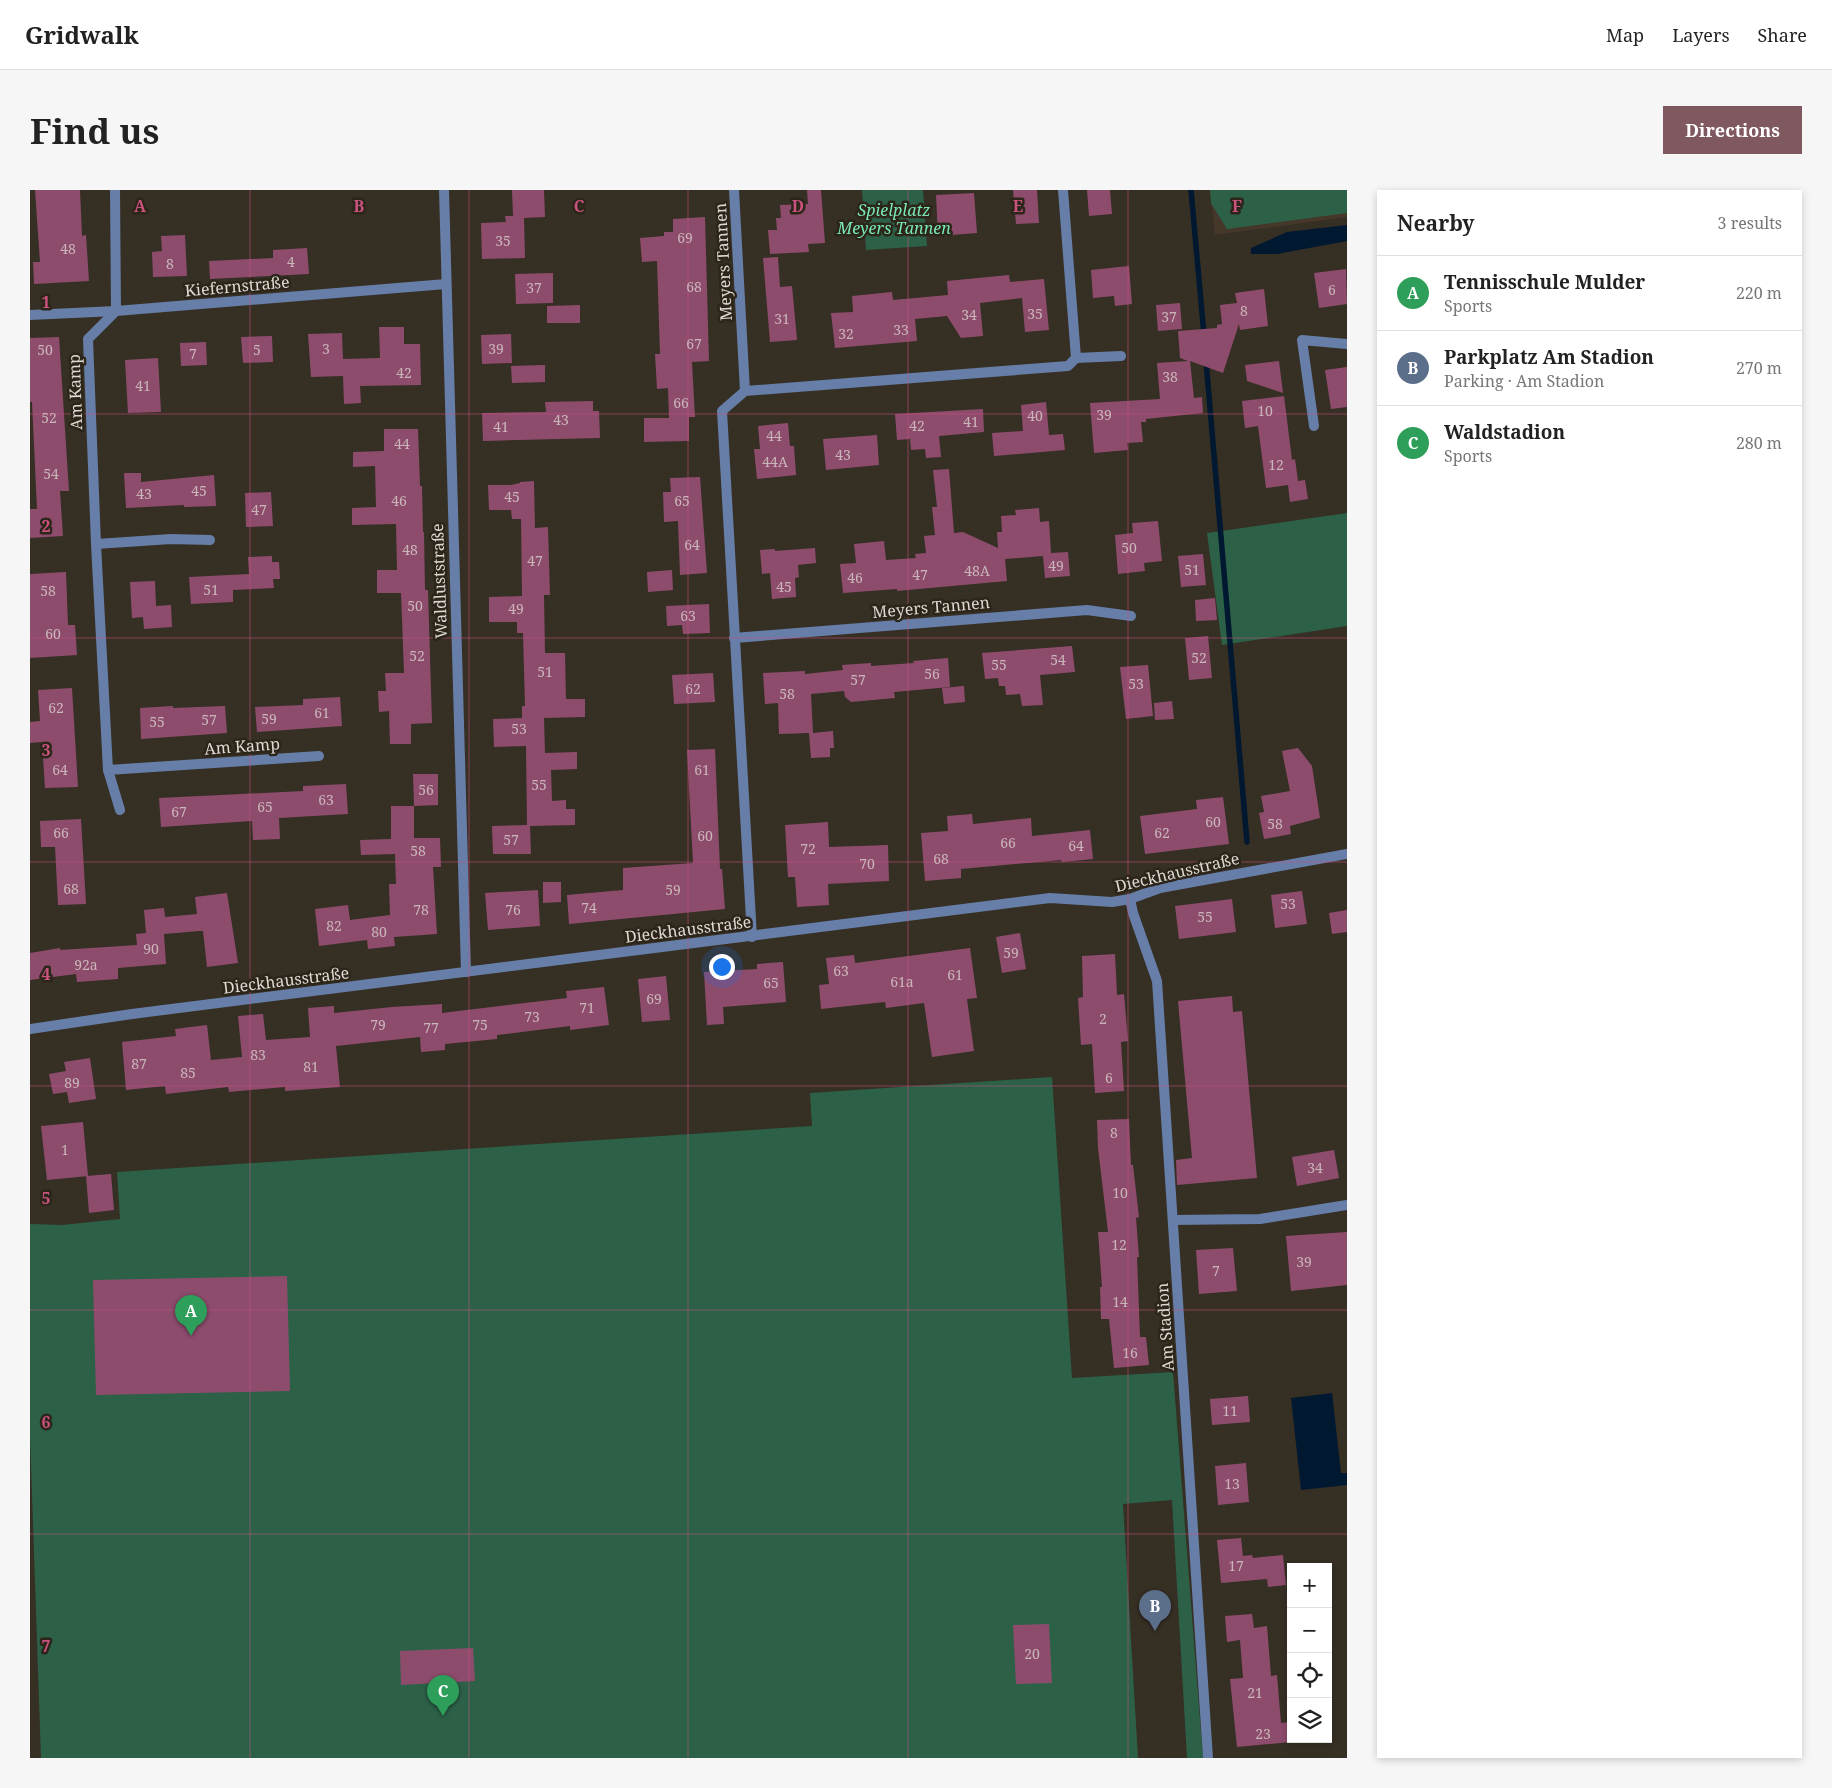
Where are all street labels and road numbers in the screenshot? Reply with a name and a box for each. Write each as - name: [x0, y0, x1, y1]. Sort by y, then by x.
- street label: Meyers Tannen: [709, 203, 737, 321]
- street label: Kiefernstraße: [184, 270, 290, 302]
- street label: Am Kamp: [63, 354, 87, 430]
- street label: Waldluststraße: [426, 523, 452, 639]
- street label: Meyers Tannen: [871, 591, 991, 623]
- street label: Am Kamp: [203, 732, 281, 760]
- street label: Dieckhausstraße: [1113, 847, 1241, 897]
- street label: Dieckhausstraße: [624, 910, 752, 948]
- street label: Dieckhausstraße: [222, 961, 350, 999]
- street label: Am Stadion: [1151, 1282, 1179, 1372]

